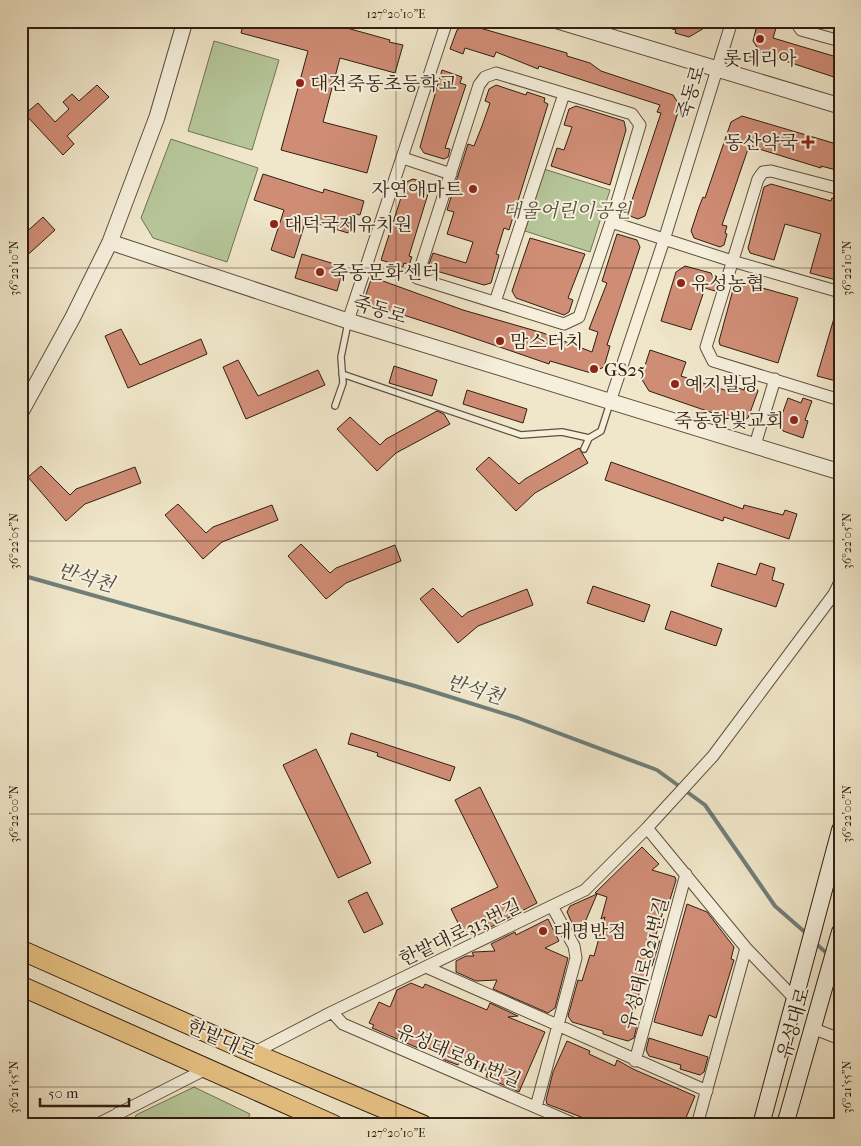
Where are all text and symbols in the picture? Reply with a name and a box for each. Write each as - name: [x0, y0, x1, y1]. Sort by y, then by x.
- text: 127°20'10"E: [367, 7, 425, 21]
- marker: 롯데리아: [754, 33, 766, 45]
- place label: 롯데리아: [723, 48, 797, 70]
- street label: 죽동로: [672, 63, 710, 122]
- place label: 대전죽동초등학교: [310, 73, 457, 95]
- marker: 대전죽동초등학교: [294, 77, 306, 89]
- place label: 동산약국: [725, 132, 798, 154]
- marker: 동산약국: [802, 136, 814, 148]
- place label: 자연애마트: [371, 179, 463, 201]
- marker: 자연애마트: [467, 183, 479, 195]
- park label: 대울어린이공원: [503, 200, 633, 222]
- place label: 대덕국제유치원: [284, 214, 412, 236]
- marker: 대덕국제유치원: [268, 218, 280, 230]
- text: 36°22'10"N: [7, 240, 21, 296]
- text: 36°22'10"N: [840, 240, 854, 296]
- place label: 죽동문화센터: [330, 262, 440, 284]
- marker: 죽동문화센터: [314, 266, 326, 278]
- place label: 유성농협: [691, 273, 764, 295]
- marker: 유성농협: [675, 277, 687, 289]
- street label: 죽동로: [350, 291, 409, 329]
- place label: 맘스터치: [510, 331, 583, 353]
- marker: 맘스터치: [494, 335, 506, 347]
- place label: GS25: [604, 359, 645, 381]
- marker: GS25: [588, 363, 600, 375]
- place label: 예지빌딩: [685, 374, 758, 396]
- marker: 예지빌딩: [669, 378, 681, 390]
- place label: 죽동한빛교회: [674, 410, 784, 432]
- marker: 죽동한빛교회: [788, 414, 800, 426]
- text: 36°22'05"N: [7, 513, 21, 569]
- text: 36°22'05"N: [840, 513, 854, 569]
- water label: 반석천: [55, 558, 119, 597]
- water label: 반석천: [444, 670, 508, 709]
- text: 36°22'00"N: [7, 785, 21, 843]
- text: 36°22'00"N: [840, 785, 854, 843]
- street label: 한밭대로313번길: [396, 895, 525, 971]
- street label: 유성대로821번길: [617, 895, 673, 1032]
- place label: 대명반점: [553, 921, 626, 943]
- marker: 대명반점: [537, 925, 549, 937]
- street label: 유성대로: [773, 985, 815, 1062]
- street label: 한밭대로: [184, 1015, 260, 1065]
- street label: 유성대로811번길: [393, 1020, 524, 1092]
- text: 36°21'55"N: [7, 1061, 21, 1113]
- text: 36°21'55"N: [840, 1061, 854, 1113]
- scale bar: [40, 1076, 129, 1108]
- text: 50 m: [48, 1084, 79, 1102]
- text: 127°20'10"E: [367, 1126, 425, 1140]

